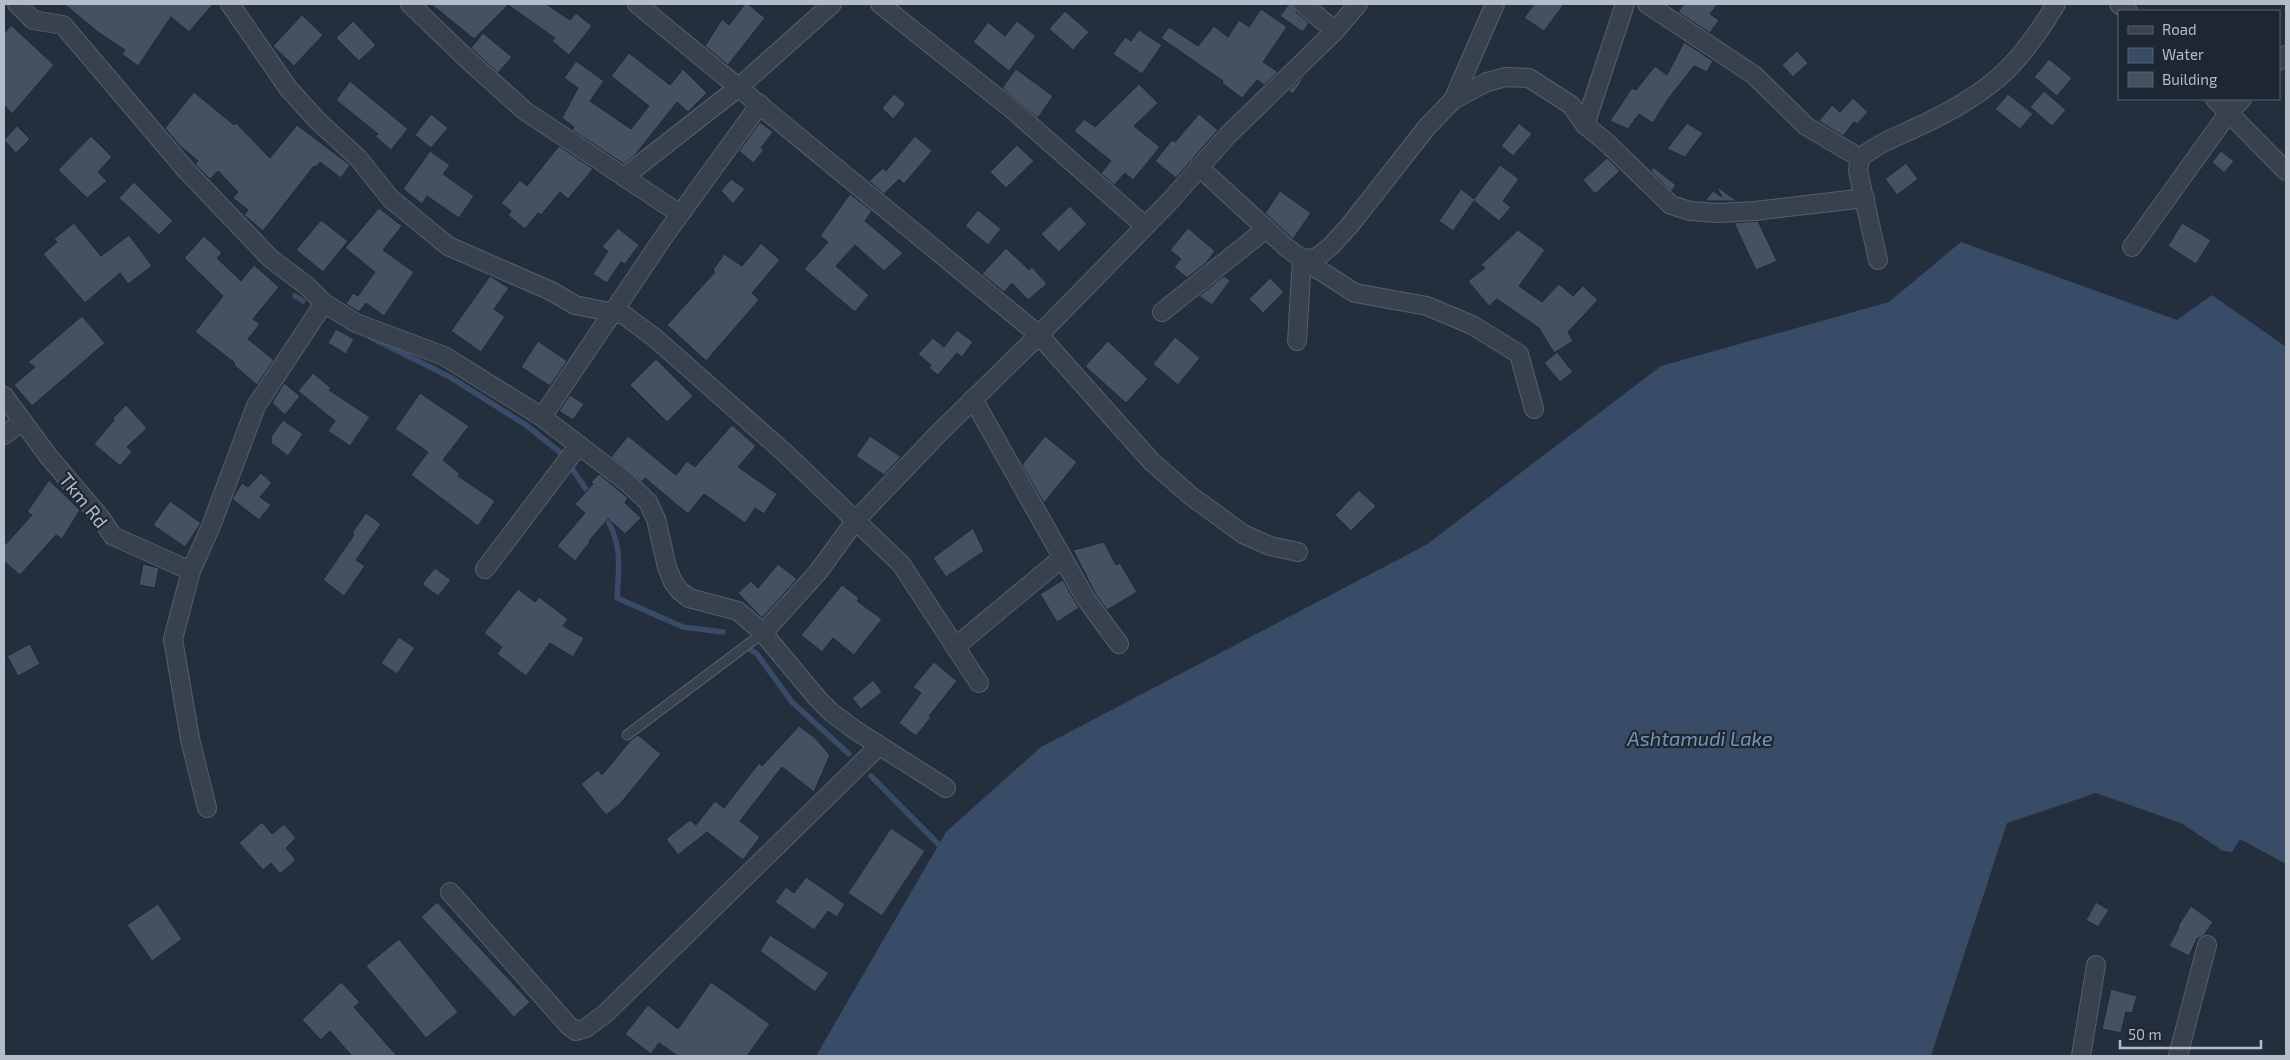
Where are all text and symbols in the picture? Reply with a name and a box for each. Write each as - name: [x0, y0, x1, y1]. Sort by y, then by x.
- legend: [2118, 10, 2280, 100]
- text: Road: [2162, 20, 2197, 38]
- text: Water: [2162, 45, 2204, 63]
- text: Building: [2162, 70, 2218, 88]
- street label: Tkm Rd: [55, 468, 113, 532]
- water label: Ashtamudi Lake: [1626, 726, 1773, 750]
- scale bar: [2120, 1018, 2261, 1050]
- text: 50 m: [2128, 1025, 2162, 1043]

